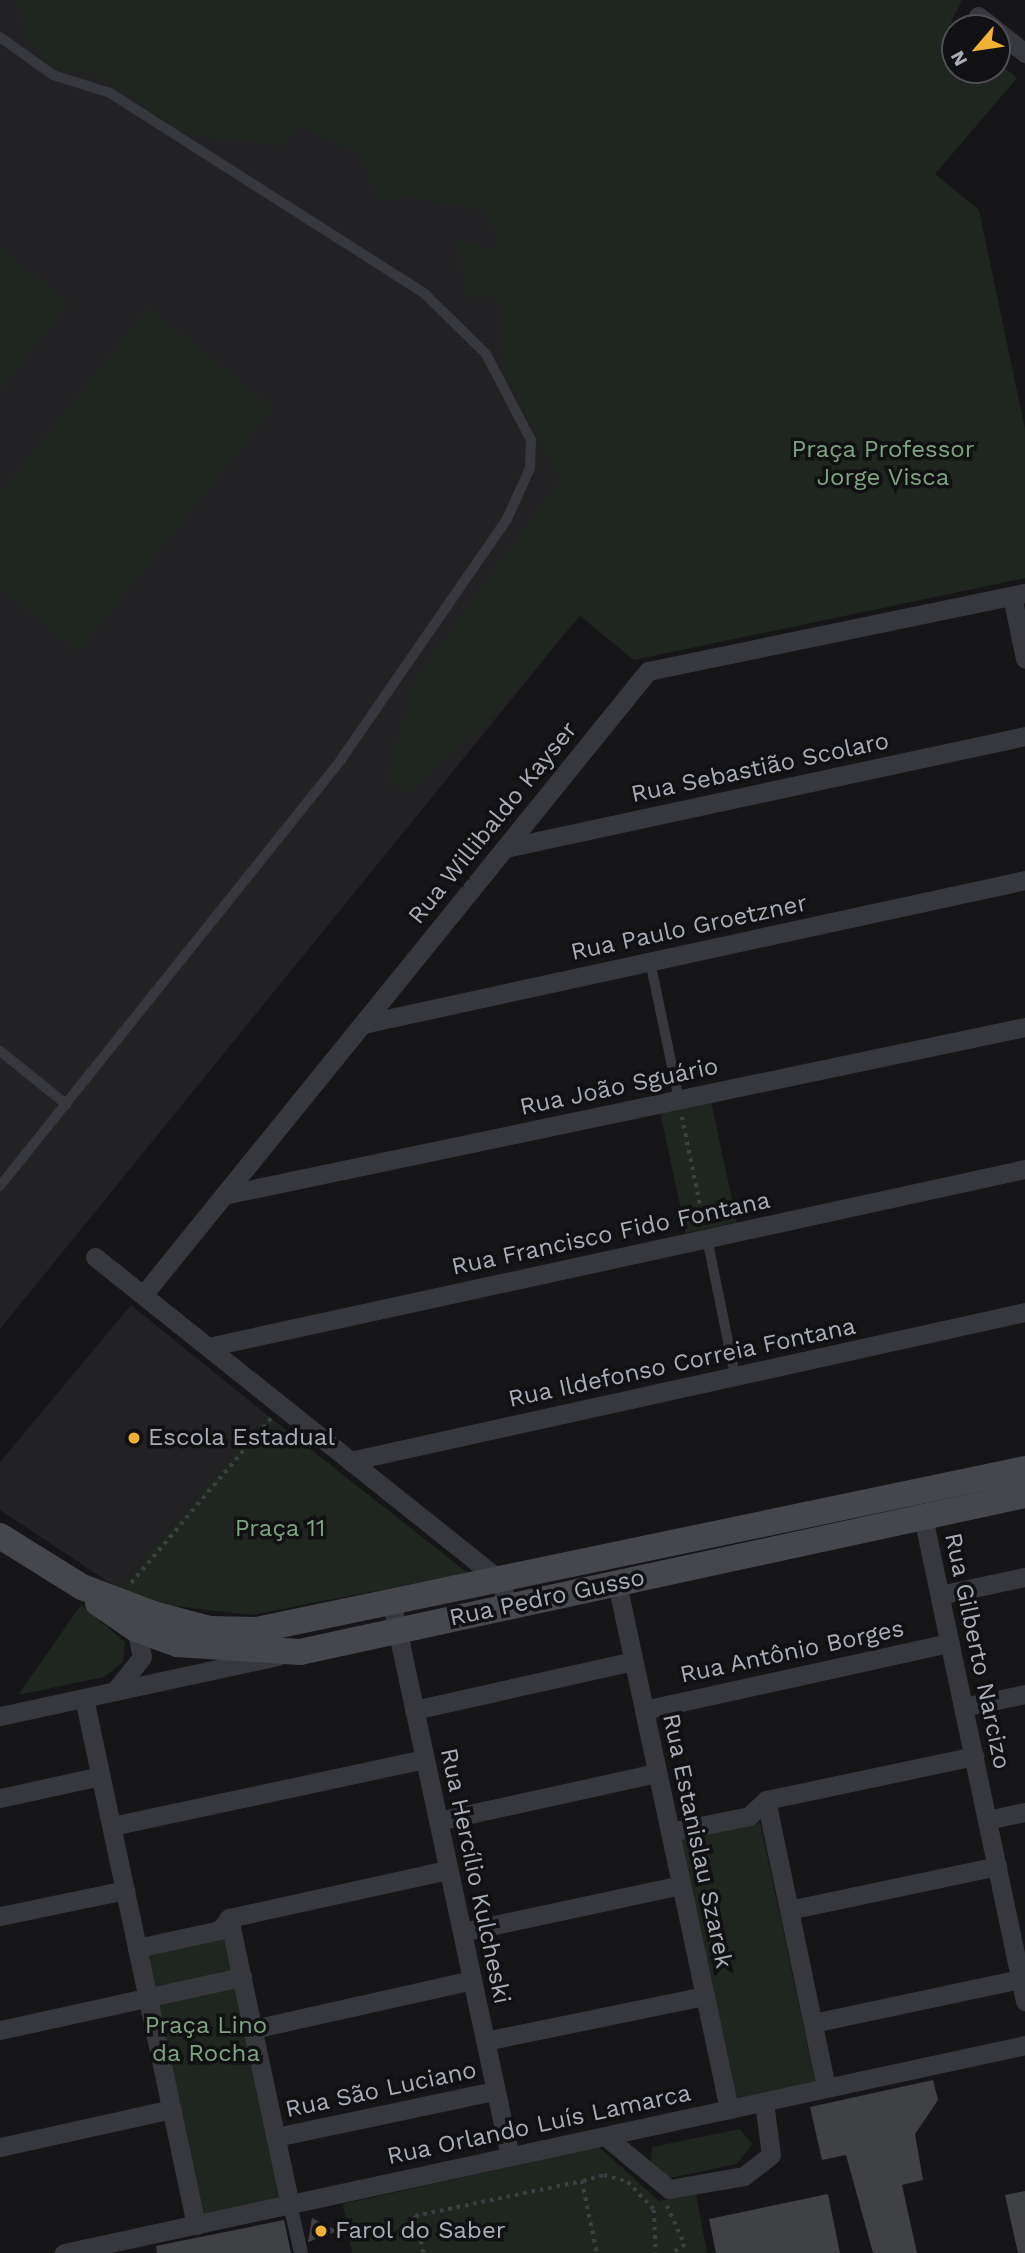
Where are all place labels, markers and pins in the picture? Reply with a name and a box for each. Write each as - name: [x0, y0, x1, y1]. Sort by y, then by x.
- place label: Escola Estadual: [148, 1424, 335, 1452]
- marker: Escola Estadual: [126, 1430, 142, 1446]
- place label: Farol do Saber: [335, 2217, 506, 2245]
- marker: Farol do Saber: [313, 2223, 329, 2239]

